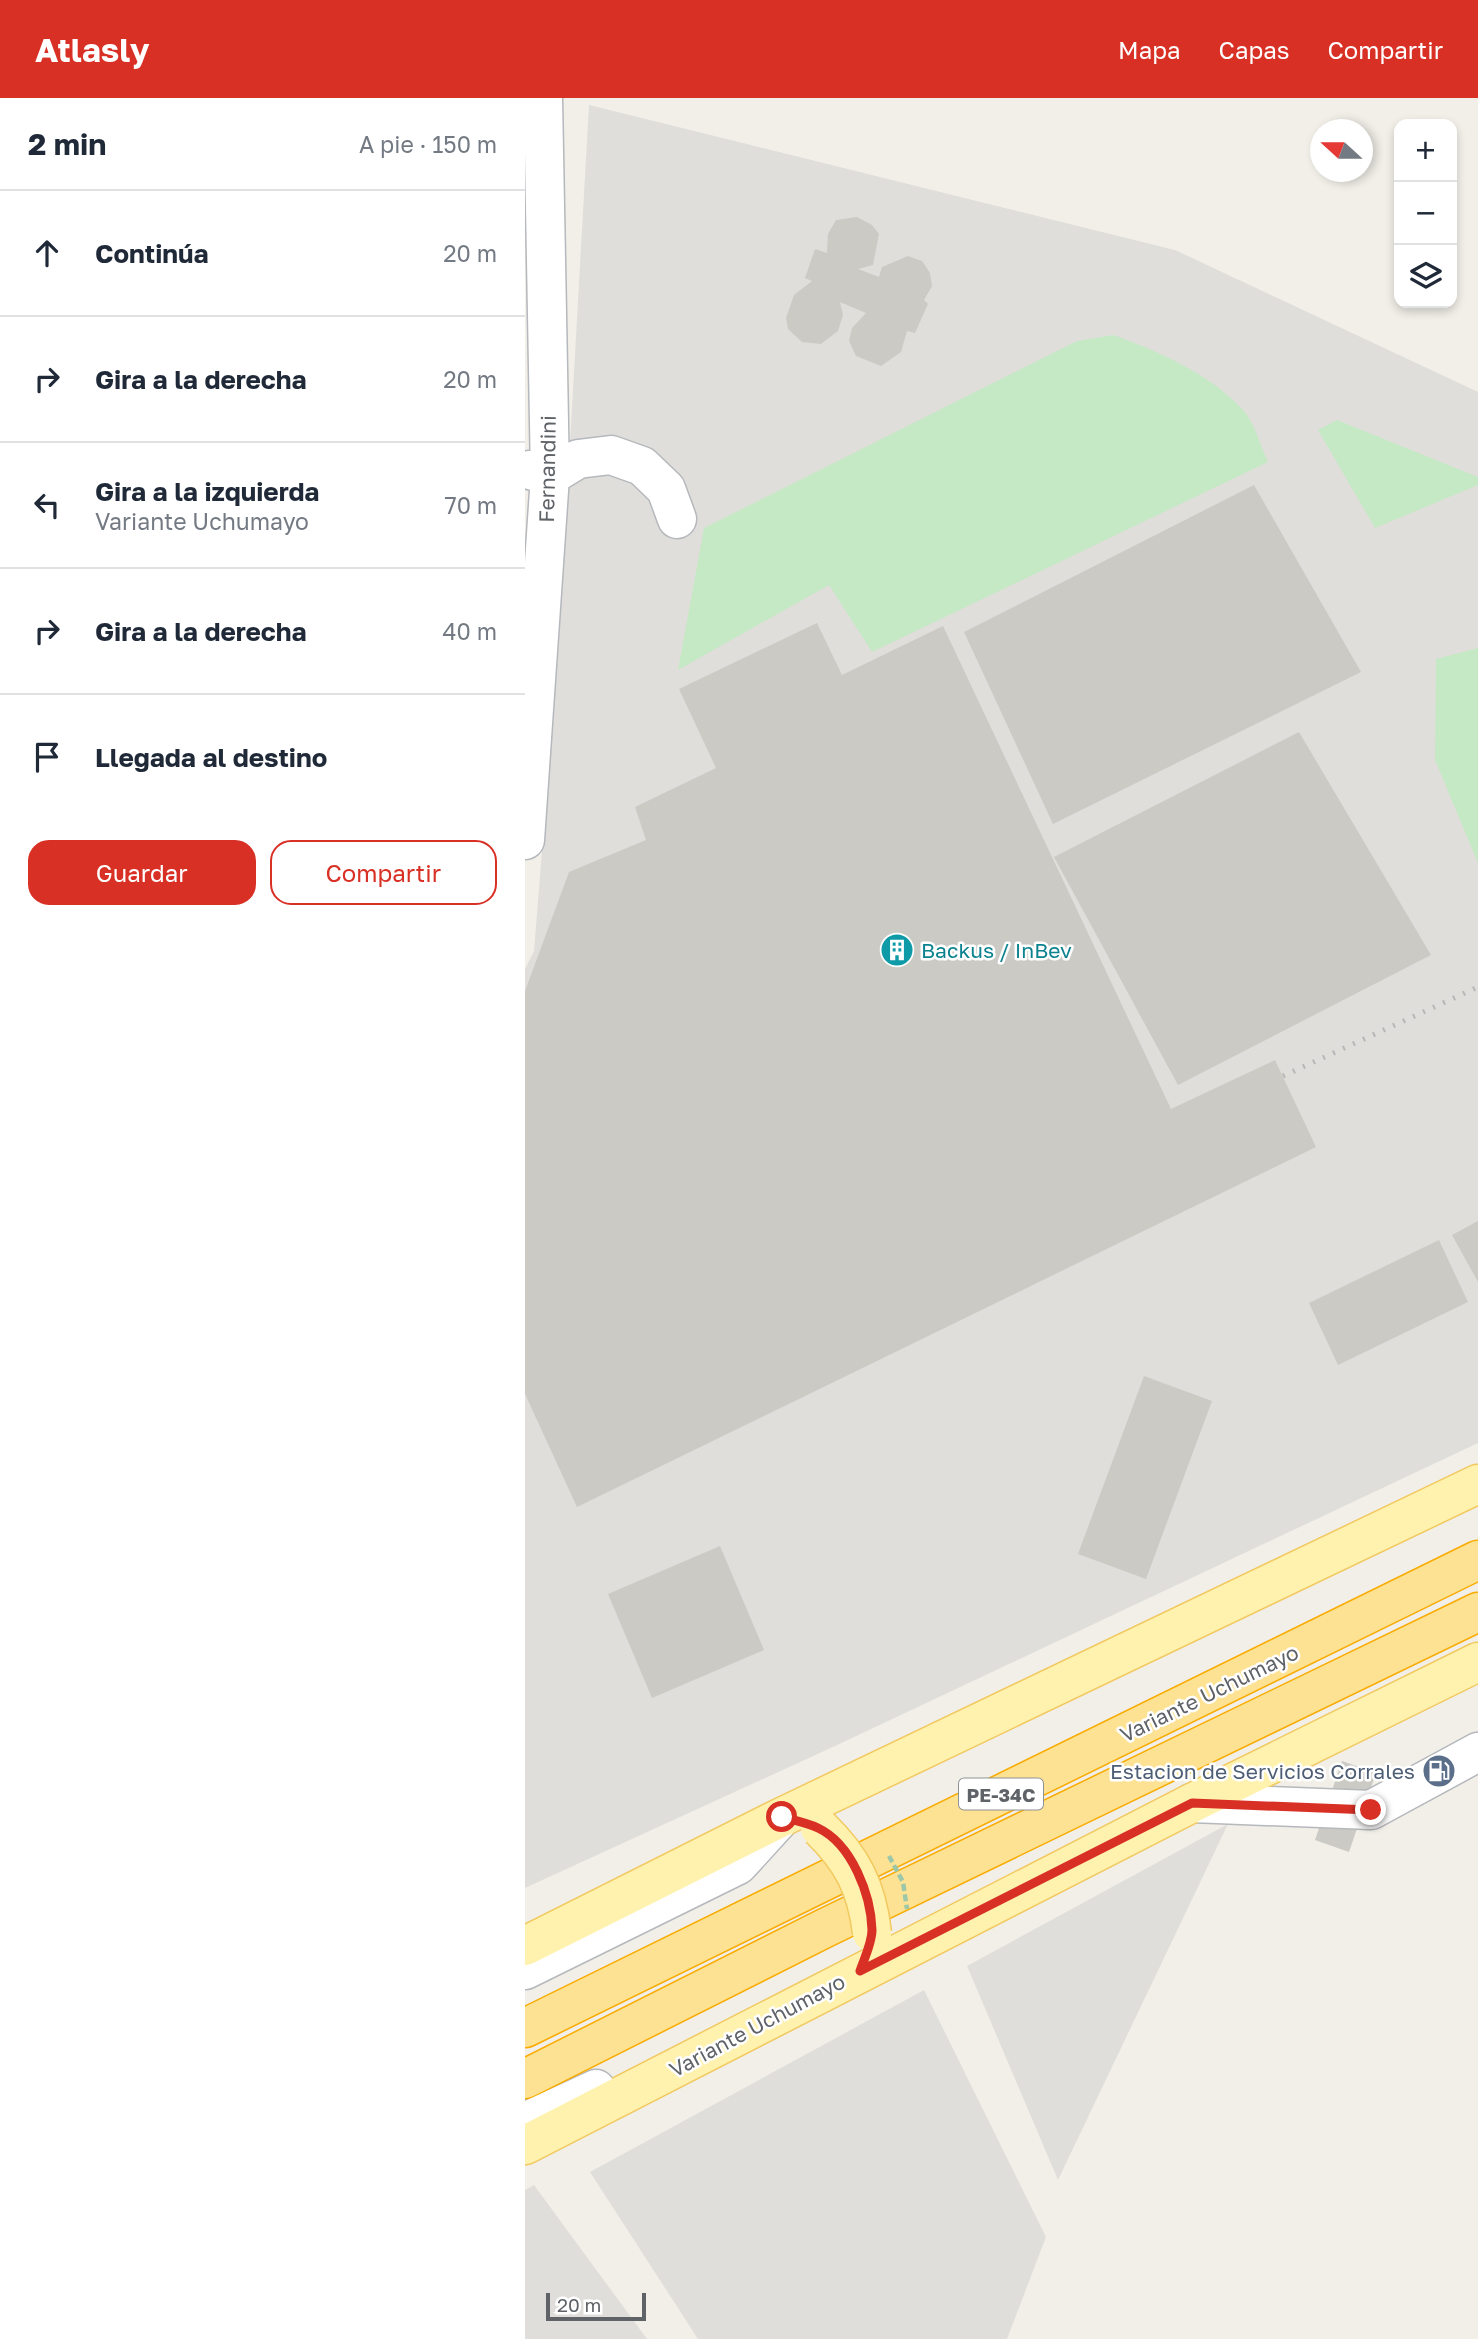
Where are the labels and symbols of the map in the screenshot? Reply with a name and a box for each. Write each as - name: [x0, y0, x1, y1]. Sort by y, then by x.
- north arrow: [1310, 119, 1373, 182]
- street label: Fernandini: [533, 415, 561, 523]
- building icon: Backus / InBev: [878, 931, 916, 969]
- place label: Backus / InBev: [921, 937, 1072, 963]
- street label: Variante Uchumayo: [1116, 1639, 1302, 1747]
- fuel station icon: Estacion de Servicios Corrales: [1420, 1752, 1458, 1790]
- place label: Estacion de Servicios Corrales: [1110, 1758, 1415, 1784]
- road number: PE-34C: [959, 1778, 1043, 1810]
- route end: [1355, 1794, 1386, 1825]
- route start: [766, 1801, 797, 1832]
- street label: Variante Uchumayo: [665, 1968, 849, 2082]
- scale bar: [546, 2290, 646, 2322]

